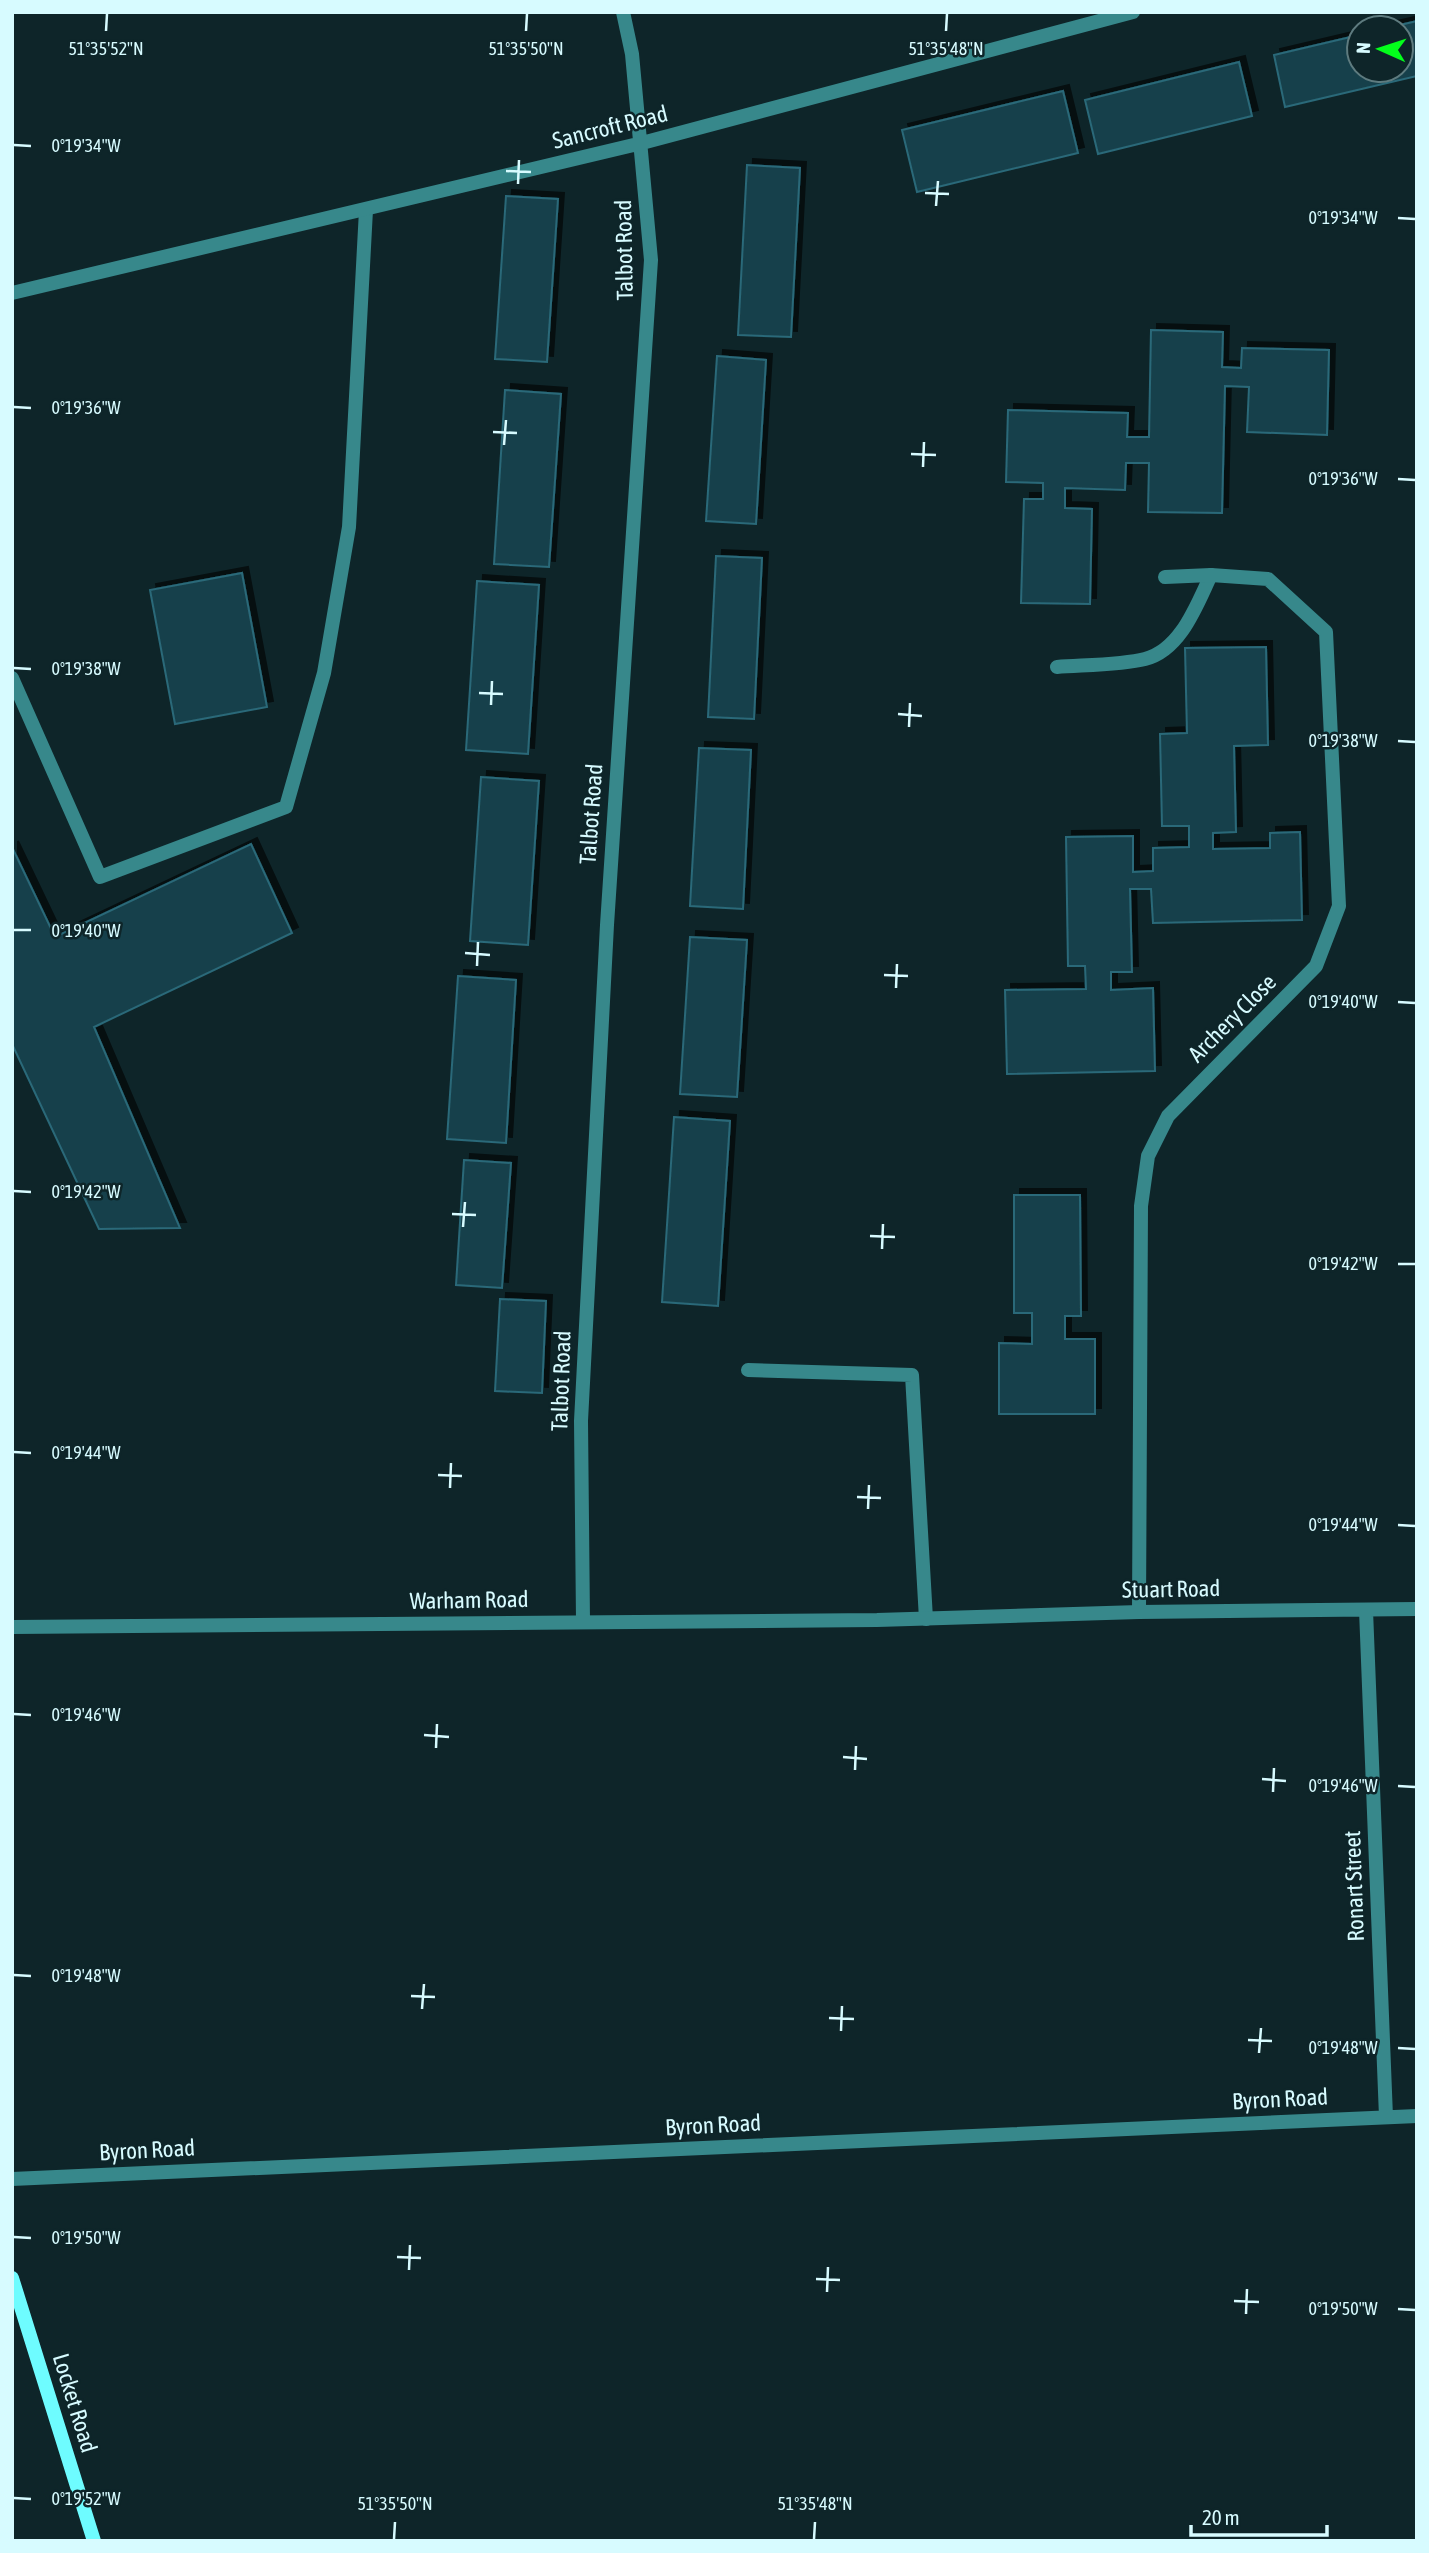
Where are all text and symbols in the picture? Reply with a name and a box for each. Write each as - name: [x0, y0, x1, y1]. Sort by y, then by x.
- north arrow: [1345, 14, 1415, 84]
- text: 51°35'52"N: [68, 38, 144, 59]
- text: 51°35'50"N: [488, 38, 564, 59]
- text: 51°35'48"N: [908, 38, 984, 59]
- text: N: [1352, 42, 1374, 54]
- street label: Sancroft Road: [550, 100, 670, 154]
- text: 0°19'34"W: [51, 135, 121, 156]
- street label: Talbot Road: [610, 199, 638, 301]
- text: 0°19'34"W: [1308, 207, 1378, 228]
- text: 0°19'36"W: [51, 397, 121, 418]
- text: 0°19'36"W: [1308, 468, 1378, 489]
- text: 0°19'38"W: [51, 658, 121, 679]
- text: 0°19'38"W: [1308, 730, 1378, 751]
- street label: Talbot Road: [575, 763, 607, 865]
- text: 0°19'40"W: [51, 920, 121, 941]
- street label: Archery Close: [1183, 969, 1281, 1067]
- text: 0°19'40"W: [1308, 991, 1378, 1012]
- text: 0°19'42"W: [51, 1181, 121, 1202]
- text: 0°19'42"W: [1308, 1253, 1378, 1274]
- street label: Talbot Road: [546, 1330, 576, 1432]
- text: 0°19'44"W: [51, 1442, 121, 1463]
- text: 0°19'44"W: [1308, 1514, 1378, 1535]
- street label: Stuart Road: [1122, 1575, 1220, 1603]
- street label: Warham Road: [409, 1586, 529, 1614]
- text: 0°19'46"W: [51, 1704, 121, 1725]
- text: 0°19'46"W: [1308, 1775, 1378, 1796]
- street label: Ronart Street: [1339, 1830, 1369, 1942]
- text: 0°19'48"W: [51, 1965, 121, 1986]
- text: 0°19'48"W: [1308, 2037, 1378, 2058]
- street label: Byron Road: [1231, 2084, 1329, 2114]
- street label: Byron Road: [664, 2110, 762, 2140]
- street label: Byron Road: [98, 2135, 196, 2165]
- text: 0°19'50"W: [51, 2227, 121, 2248]
- text: 0°19'50"W: [1308, 2298, 1378, 2319]
- street label: Locket Road: [48, 2350, 102, 2456]
- text: 0°19'52"W: [51, 2488, 121, 2509]
- text: 51°35'50"N: [357, 2493, 433, 2514]
- text: 51°35'48"N: [777, 2493, 853, 2514]
- scale bar: [1191, 2494, 1328, 2538]
- text: 20 m: [1202, 2505, 1240, 2529]

